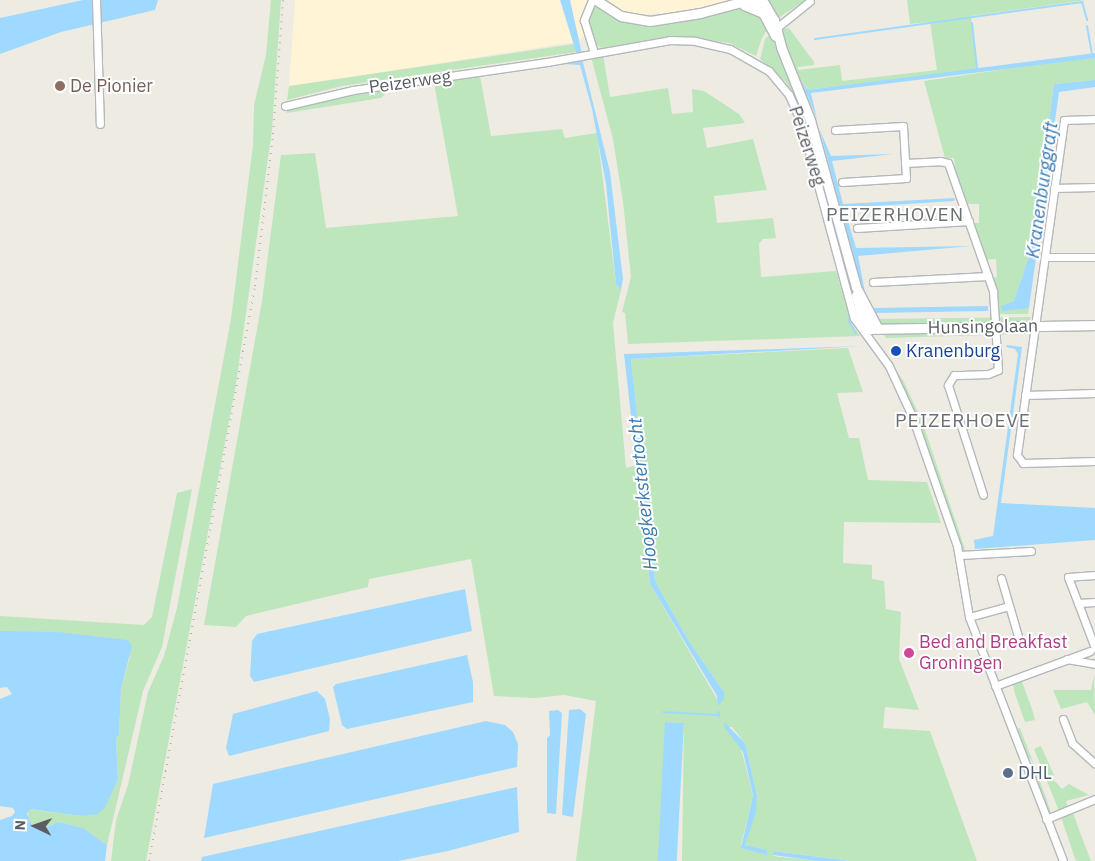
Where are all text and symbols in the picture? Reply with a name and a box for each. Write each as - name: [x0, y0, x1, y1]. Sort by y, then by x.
- street label: Peizerweg: [367, 66, 453, 98]
- place label: De Pionier: [70, 75, 153, 97]
- marker: De Pionier: [54, 80, 66, 92]
- street label: Peizerweg: [784, 103, 830, 189]
- water label: Kranenburggraft: [1021, 120, 1063, 260]
- district label: PEIZERHOVEN: [825, 204, 965, 226]
- street label: Hunsingolaan: [928, 315, 1038, 339]
- place label: Kranenburg: [906, 340, 1000, 362]
- marker: Kranenburg: [890, 345, 902, 357]
- district label: PEIZERHOEVE: [894, 410, 1032, 432]
- water label: Hoogkerkstertocht: [624, 417, 662, 571]
- place label: Bed and Breakfast Groningen: [919, 632, 1067, 674]
- marker: Bed and Breakfast Groningen: [903, 647, 915, 659]
- place label: DHL: [1018, 762, 1052, 784]
- marker: DHL: [1002, 767, 1014, 779]
- north arrow: [10, 801, 60, 851]
- text: N: [11, 820, 29, 831]

